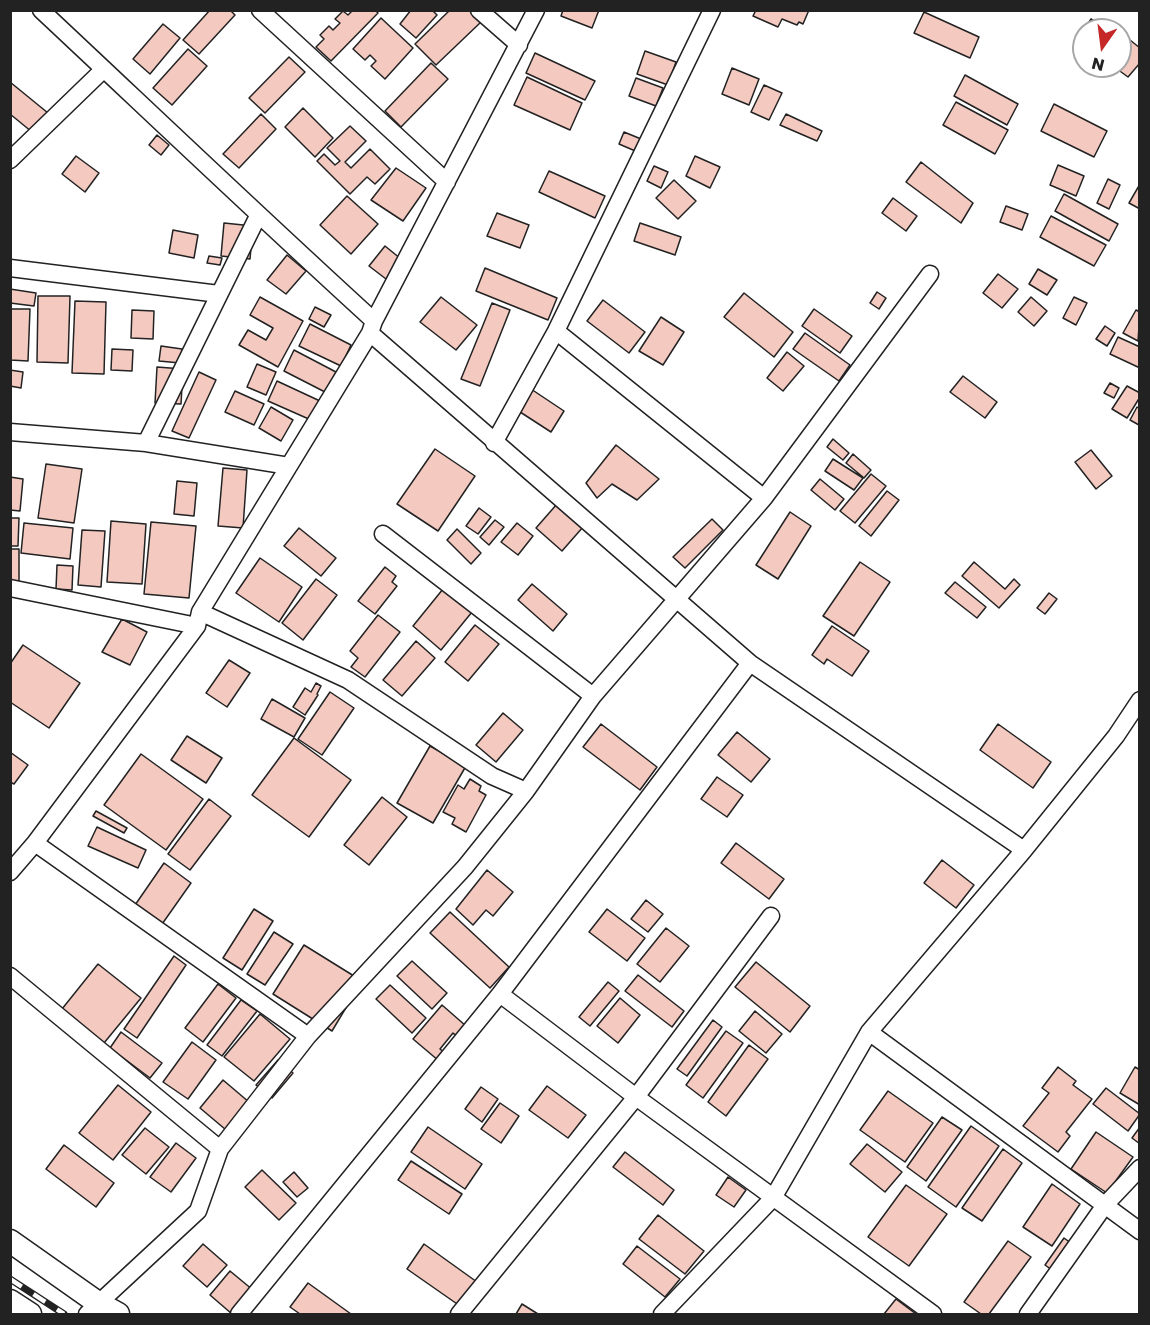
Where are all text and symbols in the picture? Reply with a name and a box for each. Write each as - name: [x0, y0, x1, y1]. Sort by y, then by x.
- north arrow: [1072, 18, 1132, 78]
- text: N: [1089, 51, 1107, 77]

